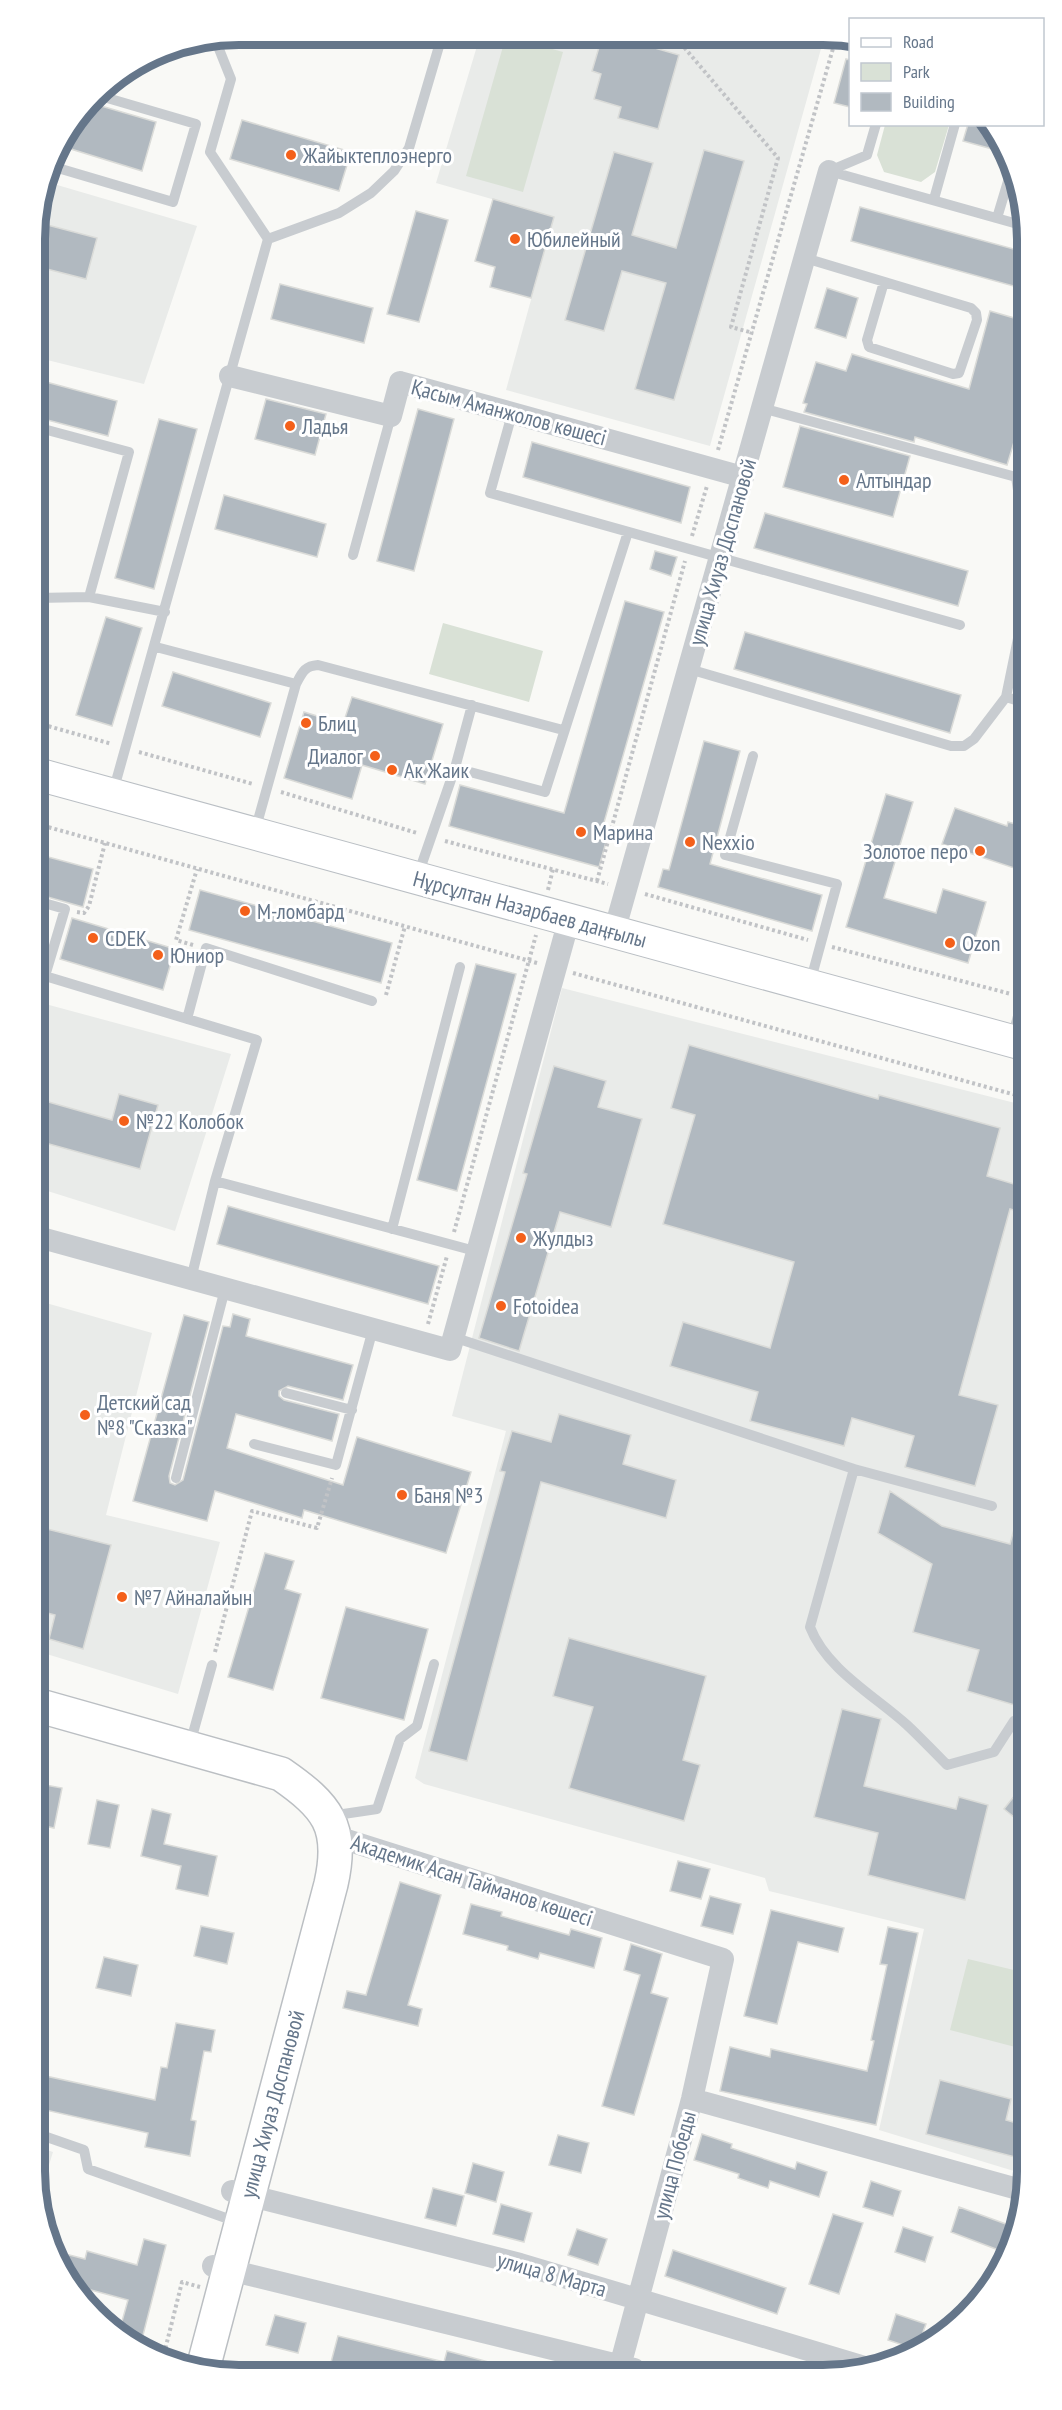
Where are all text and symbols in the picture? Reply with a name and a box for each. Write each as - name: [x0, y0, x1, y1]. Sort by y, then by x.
- legend: [849, 18, 1044, 126]
- text: Road: [903, 30, 934, 53]
- text: Park: [903, 60, 930, 83]
- text: Building: [903, 90, 955, 113]
- place label: Жайыктеплоэнерго: [302, 141, 452, 169]
- marker: Жайыктеплоэнерго: [284, 148, 298, 162]
- place label: Юбилейный: [527, 225, 621, 253]
- marker: Юбилейный: [508, 232, 522, 246]
- street label: Қасым Аманжолов көшесі: [408, 372, 610, 452]
- place label: Ладья: [301, 412, 348, 440]
- marker: Ладья: [283, 419, 297, 433]
- street label: улица Хиуаз Доспановой: [682, 455, 762, 649]
- place label: Алтындар: [856, 466, 932, 494]
- marker: Алтындар: [837, 473, 851, 487]
- place label: Блиц: [318, 709, 356, 737]
- marker: Блиц: [299, 716, 313, 730]
- place label: Диалог: [308, 742, 363, 770]
- marker: Диалог: [368, 749, 382, 763]
- place label: Ак Жаик: [404, 756, 469, 784]
- marker: Ак Жаик: [385, 763, 399, 777]
- place label: Марина: [593, 818, 653, 846]
- marker: Марина: [574, 825, 588, 839]
- place label: Nexxio: [702, 828, 755, 856]
- marker: Nexxio: [683, 835, 697, 849]
- place label: Золотое перо: [863, 837, 968, 865]
- marker: Золотое перо: [973, 844, 987, 858]
- street label: Нұрсұлтан Назарбаев даңғылы: [410, 864, 650, 954]
- place label: М-ломбард: [257, 897, 345, 925]
- marker: М-ломбард: [238, 904, 252, 918]
- place label: CDEK: [105, 924, 147, 952]
- place label: Ozon: [962, 929, 1001, 957]
- marker: CDEK: [86, 931, 100, 945]
- marker: Ozon: [943, 936, 957, 950]
- place label: Юниор: [170, 941, 224, 969]
- marker: Юниор: [151, 948, 165, 962]
- place label: №22 Колобок: [136, 1107, 244, 1135]
- marker: №22 Колобок: [117, 1114, 131, 1128]
- place label: Жулдыз: [532, 1224, 593, 1252]
- marker: Жулдыз: [514, 1231, 528, 1245]
- place label: Fotoidea: [513, 1292, 579, 1320]
- marker: Fotoidea: [494, 1299, 508, 1313]
- place label: Детский сад №8 "Сказка": [97, 1388, 193, 1441]
- marker: Детский сад №8 "Сказка": [78, 1408, 92, 1422]
- place label: Баня №3: [414, 1481, 483, 1509]
- marker: Баня №3: [395, 1488, 409, 1502]
- place label: №7 Айналайын: [134, 1583, 252, 1611]
- marker: №7 Айналайын: [115, 1590, 129, 1604]
- street label: Академик Асан Тайманов көшесі: [348, 1828, 596, 1932]
- street label: улица Хиуаз Доспановой: [233, 2007, 311, 2201]
- street label: улица Победы: [646, 2108, 702, 2222]
- street label: улица 8 Марта: [494, 2245, 610, 2303]

